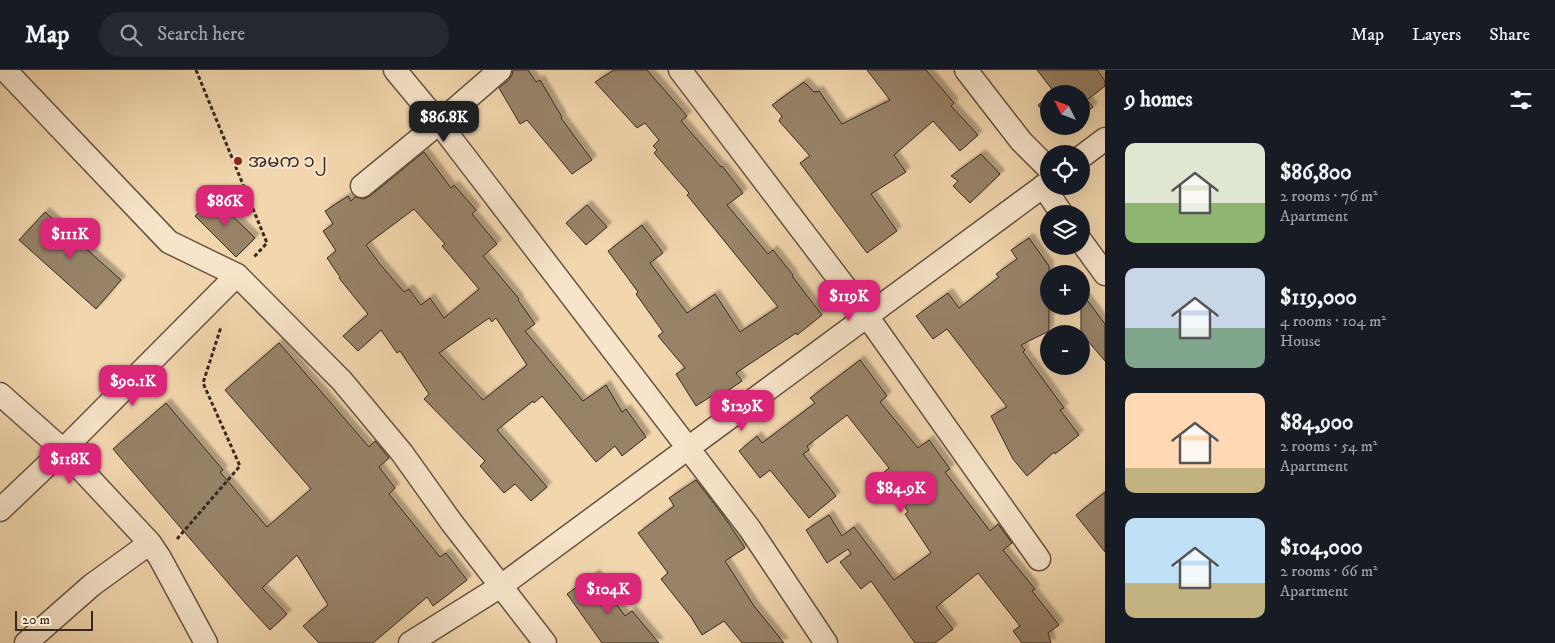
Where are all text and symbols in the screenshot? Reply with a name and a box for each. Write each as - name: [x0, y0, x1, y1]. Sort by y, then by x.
- search box: [99, 12, 449, 57]
- text: Map: [25, 20, 69, 50]
- icon: search: [117, 21, 145, 49]
- text: Search here: [157, 23, 245, 46]
- text: Map: [1351, 24, 1384, 46]
- text: Layers: [1412, 24, 1461, 46]
- text: Share: [1489, 24, 1530, 46]
- north arrow: [1040, 85, 1090, 135]
- map controls: [1040, 85, 1090, 375]
- icon: filters: [1507, 86, 1535, 114]
- text: 9 homes: [1125, 87, 1193, 113]
- pin: $86.8K: [403, 100, 485, 143]
- text: $86.8K: [420, 107, 468, 127]
- button: locate: [1040, 145, 1090, 195]
- place label: အမက ၁၂: [248, 151, 327, 176]
- marker: အမက ၁၂: [232, 155, 244, 167]
- text: $86,800: [1280, 160, 1352, 186]
- icon: home: [1165, 163, 1225, 223]
- pin: $86K: [195, 184, 255, 227]
- text: 2 rooms · 76 m²: [1280, 186, 1378, 206]
- text: $86K: [207, 191, 243, 211]
- button: layers: [1040, 205, 1090, 255]
- text: Apartment: [1280, 206, 1348, 226]
- pin: $111K: [35, 218, 105, 260]
- text: $111K: [51, 224, 89, 244]
- button: +: [1040, 265, 1090, 315]
- pin: $119K: [814, 280, 884, 322]
- text: $119,000: [1280, 285, 1357, 311]
- text: $119K: [829, 286, 869, 306]
- icon: home: [1165, 288, 1225, 348]
- text: 4 rooms · 104 m²: [1280, 311, 1386, 331]
- button: −: [1040, 325, 1090, 375]
- text: House: [1280, 331, 1321, 351]
- pin: $90.1K: [92, 364, 174, 407]
- text: $90.1K: [110, 371, 156, 391]
- pin: $129K: [707, 390, 777, 432]
- text: $129K: [721, 396, 763, 416]
- text: $84,900: [1280, 410, 1353, 436]
- icon: home: [1165, 413, 1225, 473]
- text: 2 rooms · 54 m²: [1280, 436, 1377, 456]
- pin: $118K: [35, 442, 105, 485]
- text: $118K: [50, 449, 90, 469]
- text: Apartment: [1280, 456, 1348, 476]
- pin: $84.9K: [860, 472, 942, 514]
- text: $84.9K: [876, 478, 926, 498]
- text: $104,000: [1280, 535, 1362, 561]
- icon: home: [1165, 538, 1225, 598]
- text: 2 rooms · 66 m²: [1280, 561, 1378, 581]
- pin: $104K: [573, 572, 643, 615]
- text: $104K: [586, 579, 630, 599]
- text: Apartment: [1280, 581, 1348, 601]
- scale bar: [15, 608, 92, 631]
- text: 20 m: [22, 611, 50, 629]

